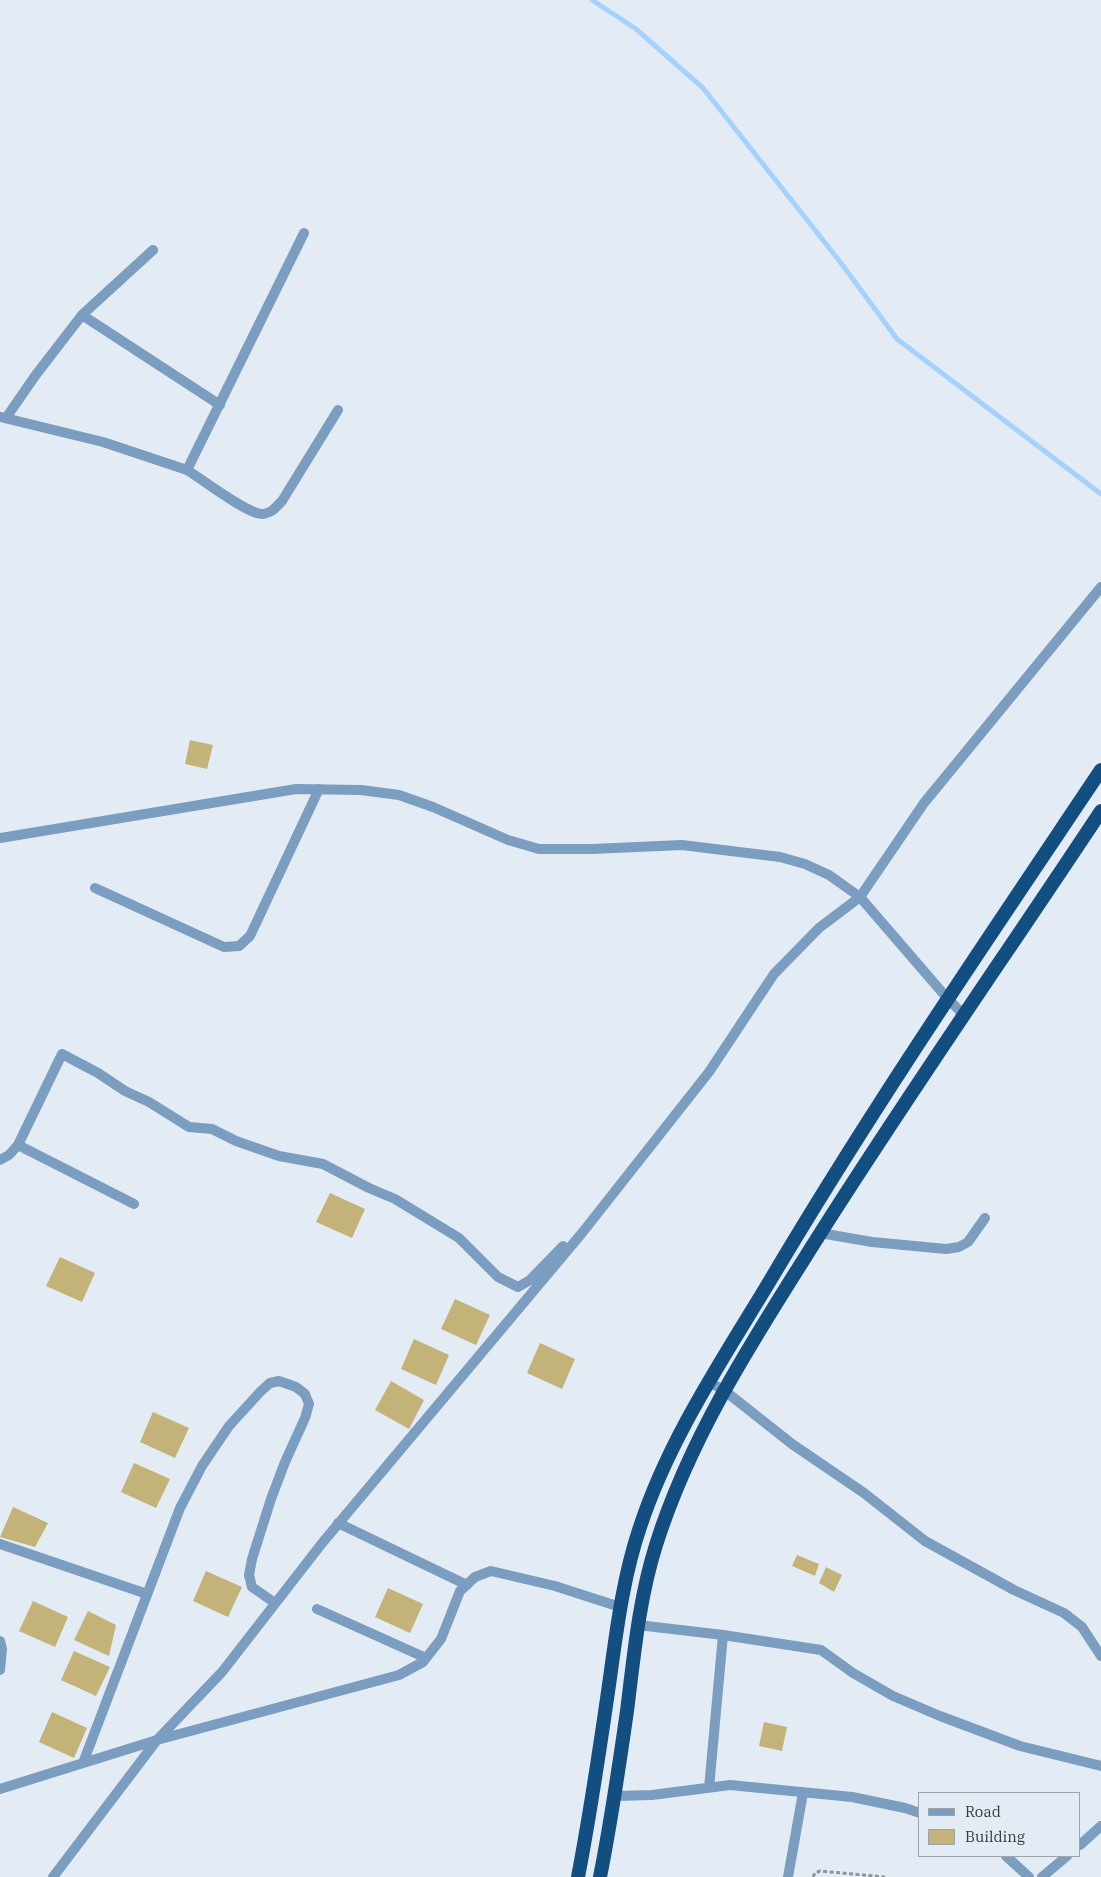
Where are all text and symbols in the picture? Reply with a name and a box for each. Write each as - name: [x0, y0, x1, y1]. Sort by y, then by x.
- legend: [918, 1792, 1081, 1857]
- text: Road: [965, 1802, 1001, 1821]
- text: Building: [965, 1827, 1025, 1846]

